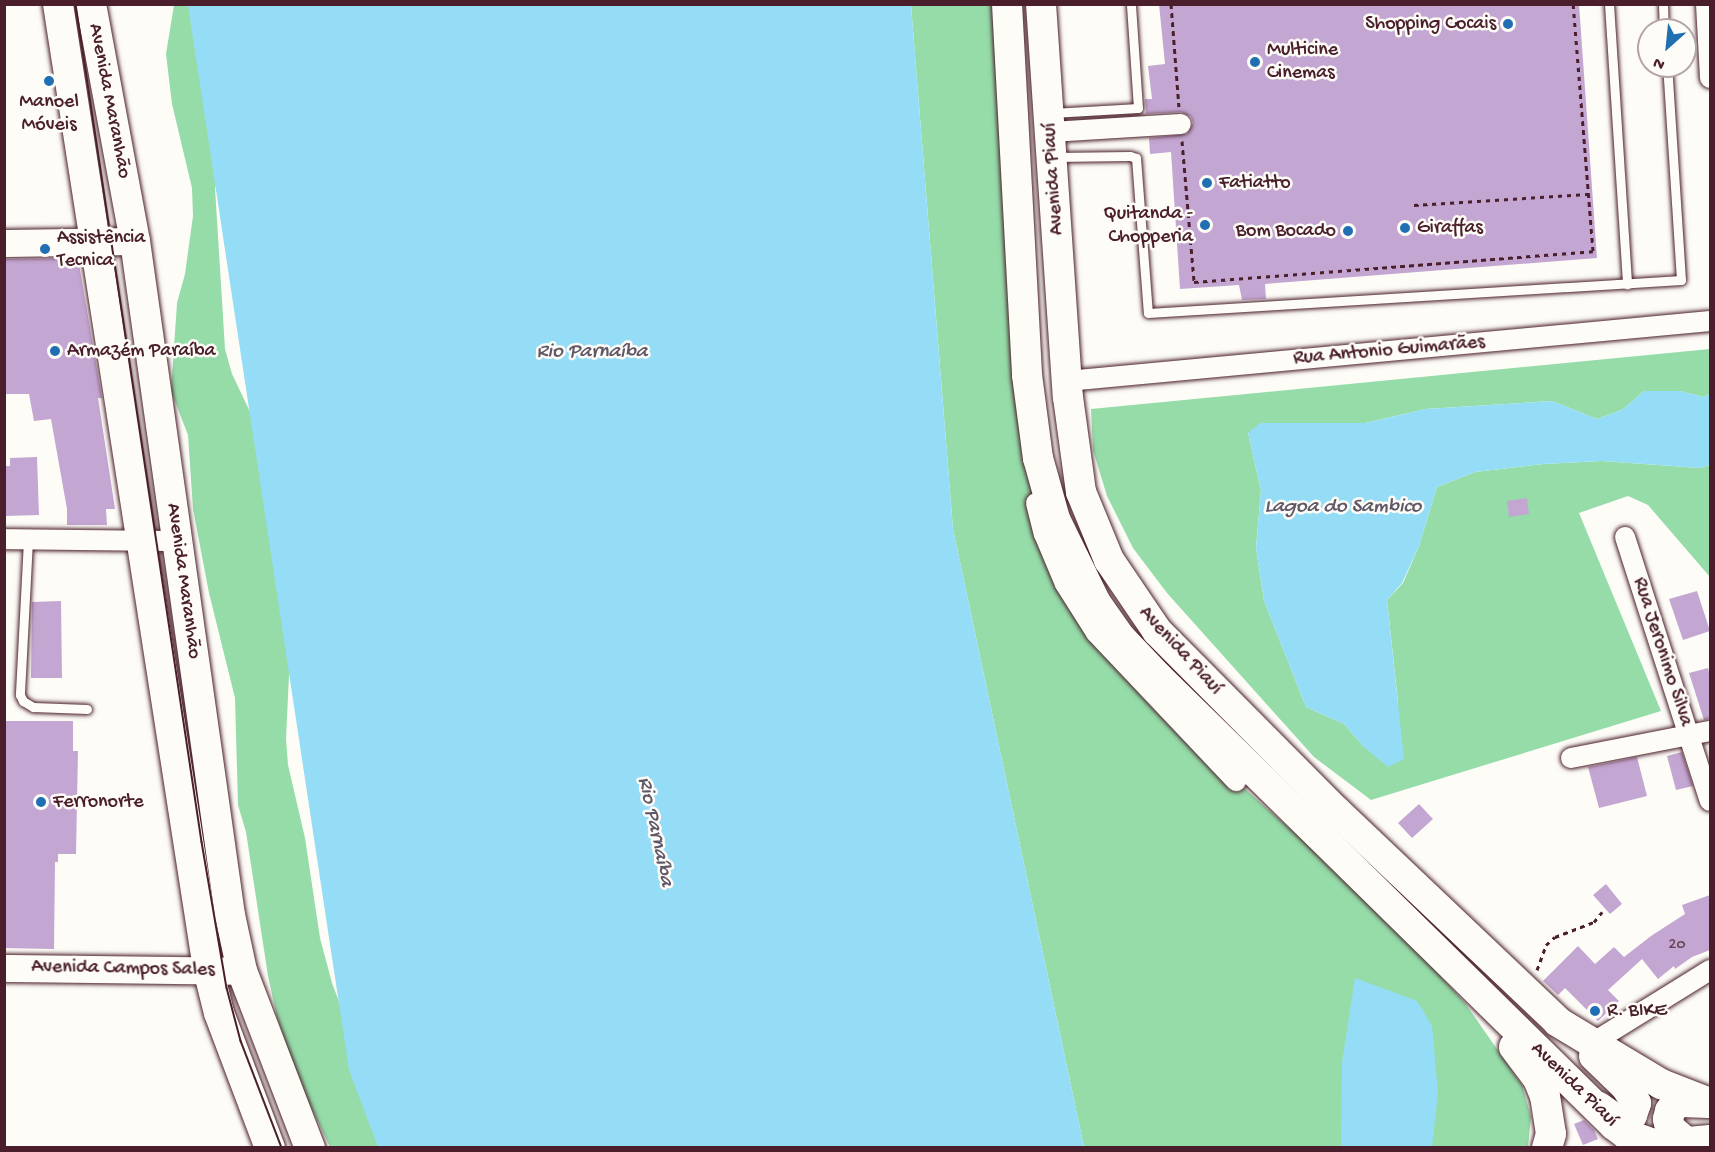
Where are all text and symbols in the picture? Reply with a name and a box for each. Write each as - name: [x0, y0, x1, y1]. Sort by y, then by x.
- place label: Shopping Cocais: [1365, 12, 1496, 36]
- marker: Shopping Cocais: [1501, 17, 1515, 31]
- north arrow: [1637, 18, 1697, 78]
- street label: Avenida Maranhão: [82, 22, 136, 180]
- place label: Multicine Cinemas: [1267, 39, 1338, 86]
- text: N: [1651, 52, 1668, 74]
- marker: Multicine Cinemas: [1248, 55, 1262, 69]
- marker: Manoel Móveis: [42, 74, 56, 88]
- place label: Manoel Móveis: [19, 90, 79, 137]
- street label: Avenida Piauí: [1038, 122, 1070, 236]
- place label: Fatiatto: [1219, 171, 1291, 195]
- marker: Fatiatto: [1200, 176, 1214, 190]
- place label: Quitanda - Chopperia: [1103, 202, 1193, 249]
- place label: Giraffas: [1417, 216, 1483, 240]
- marker: Quitanda - Chopperia: [1198, 218, 1212, 232]
- place label: Bom Bocado: [1236, 219, 1336, 243]
- marker: Giraffas: [1398, 221, 1412, 235]
- marker: Bom Bocado: [1341, 224, 1355, 238]
- place label: Assistência Tecnica: [57, 226, 145, 273]
- marker: Assistência Tecnica: [38, 242, 52, 256]
- street label: Rua Antonio Guimarães: [1292, 331, 1486, 371]
- place label: Armazém Paraíba: [67, 339, 216, 363]
- water label: Rio Parnaíba: [536, 340, 648, 366]
- marker: Armazém Paraíba: [48, 344, 62, 358]
- water label: Lagoa do Sambico: [1265, 495, 1421, 521]
- street label: Avenida Maranhão: [160, 501, 206, 661]
- street label: Rua Jeronimo Silva: [1627, 575, 1697, 729]
- street label: Avenida Piauí: [1133, 602, 1227, 700]
- water label: Rio Parnaíba: [630, 775, 678, 889]
- place label: Ferronorte: [53, 790, 144, 814]
- marker: Ferronorte: [34, 795, 48, 809]
- house number: 20: [1669, 936, 1685, 956]
- street label: Avenida Campos Sales: [31, 955, 215, 983]
- place label: R. BIKE: [1607, 999, 1667, 1023]
- marker: R. BIKE: [1588, 1004, 1602, 1018]
- street label: Avenida Piauí: [1525, 1037, 1623, 1133]

